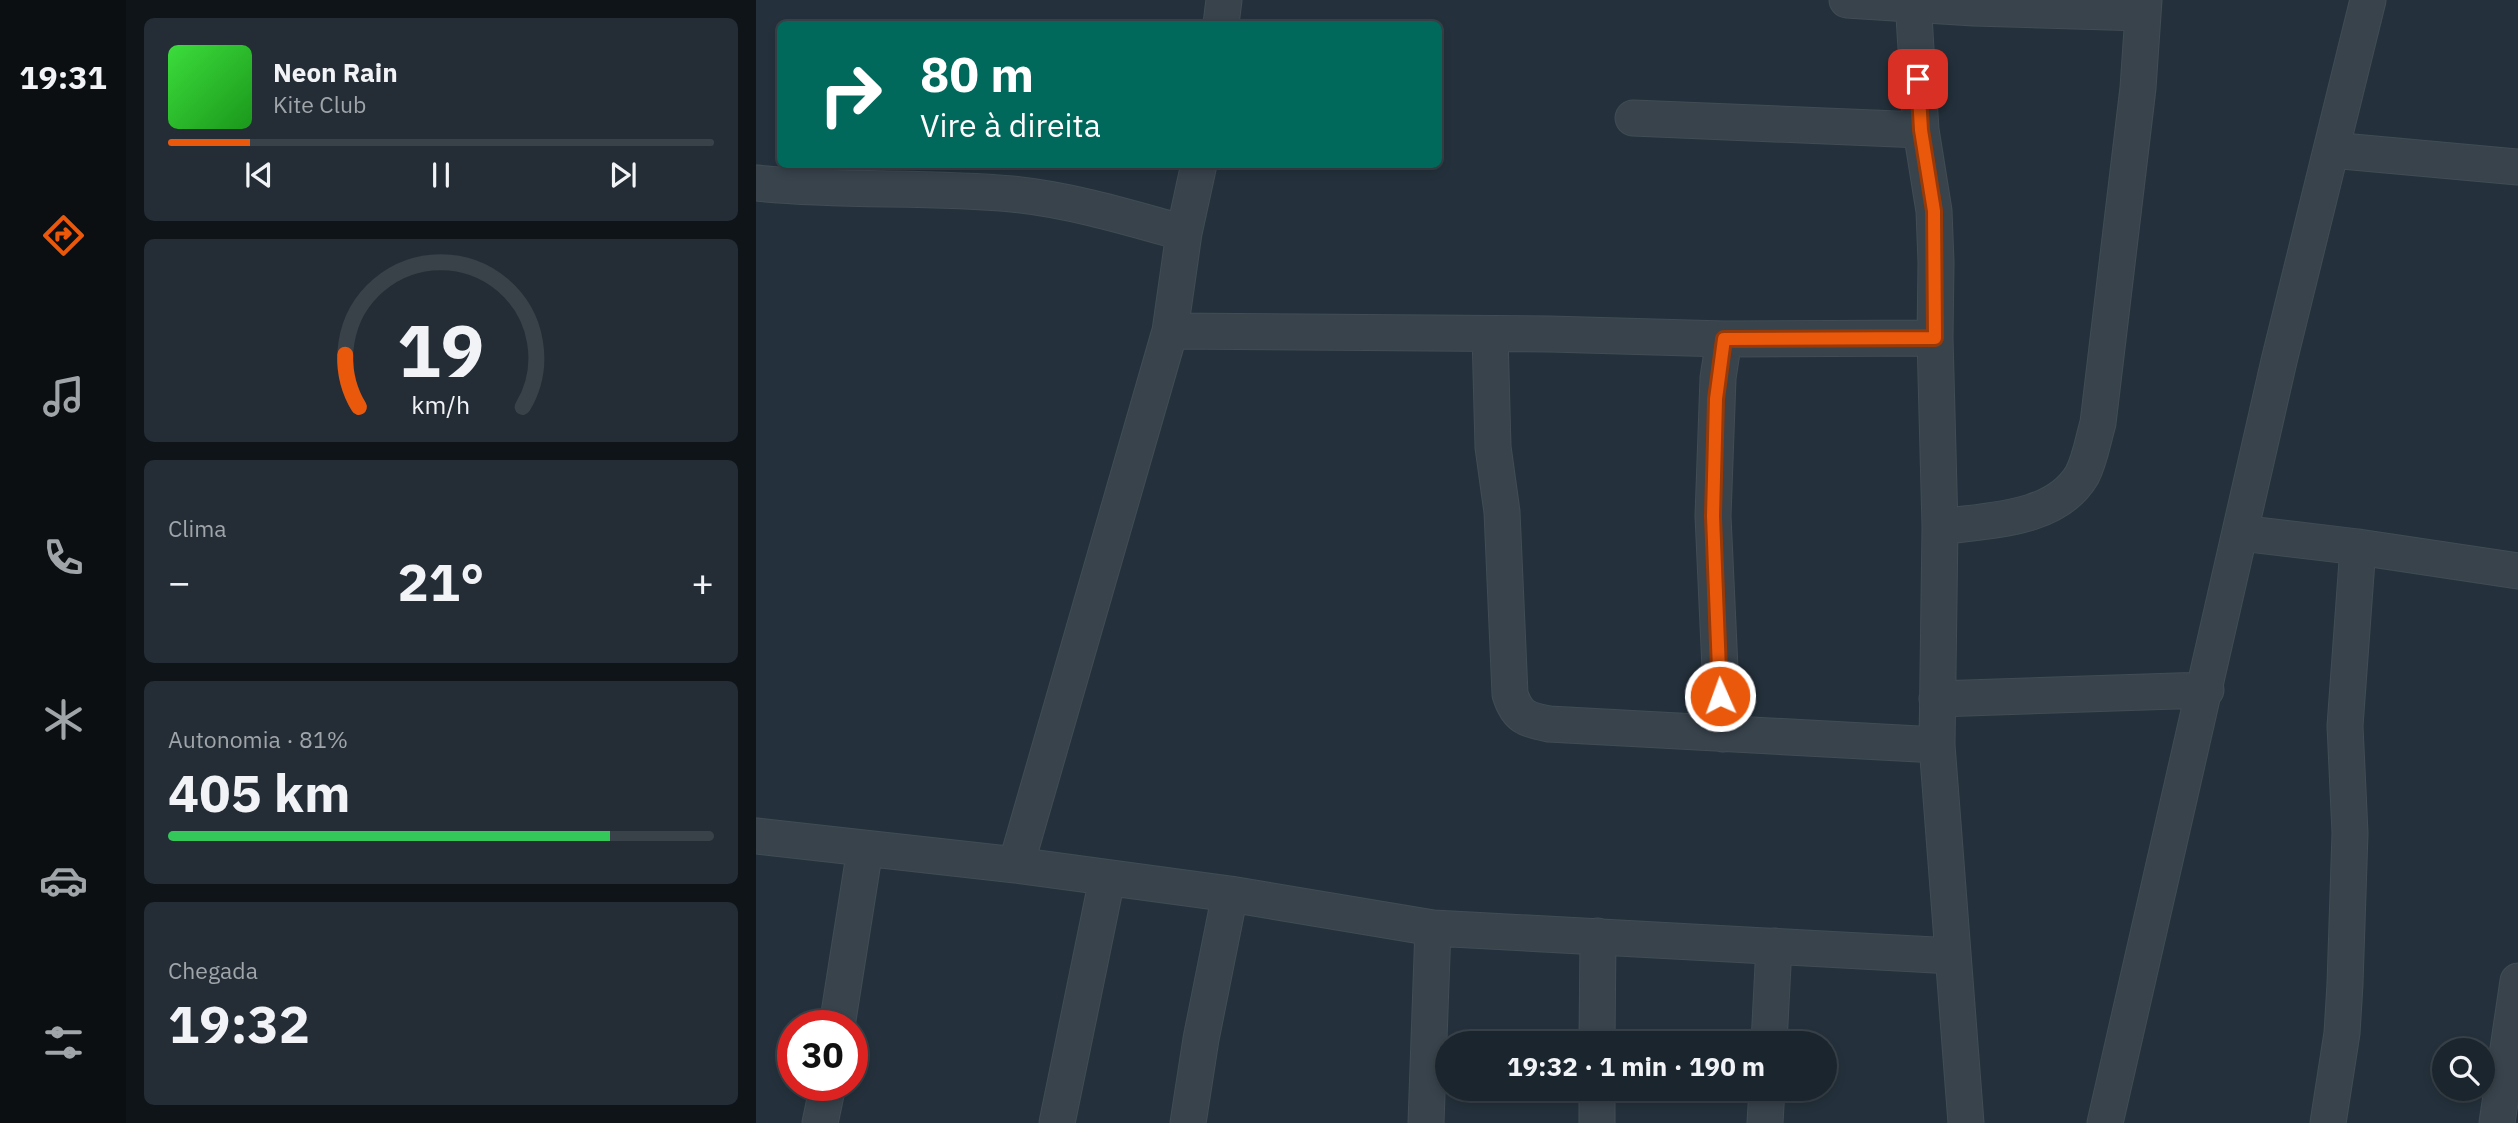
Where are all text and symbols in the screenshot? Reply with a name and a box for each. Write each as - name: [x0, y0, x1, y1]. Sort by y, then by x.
- text: 80 m: [920, 42, 1034, 105]
- icon: right: [805, 49, 896, 140]
- pin: [1888, 49, 1948, 109]
- text: Neon Rain: [273, 55, 398, 89]
- text: 19:31: [19, 56, 107, 98]
- icon: arrive: [1899, 60, 1937, 98]
- text: Kite Club: [273, 89, 366, 119]
- text: Vire à direita: [920, 104, 1101, 146]
- icon: previous: [240, 156, 278, 194]
- icon: pause: [422, 156, 460, 194]
- icon: next: [604, 156, 642, 194]
- icon: directions: [39, 211, 88, 260]
- text: 19: [397, 302, 485, 397]
- icon: music: [39, 372, 88, 421]
- text: km/h: [412, 387, 470, 420]
- text: Clima: [168, 513, 227, 543]
- icon: phone: [39, 533, 88, 582]
- text: 21°: [398, 548, 484, 615]
- text: −: [168, 557, 191, 606]
- text: +: [691, 557, 714, 606]
- position arrow: [1683, 659, 1757, 733]
- icon: climate: [39, 695, 88, 744]
- text: Autonomia · 81%: [168, 724, 348, 754]
- text: 405 km: [168, 759, 350, 826]
- icon: car: [39, 856, 88, 905]
- text: Chegada: [168, 955, 258, 985]
- text: 19:32: [168, 990, 310, 1057]
- speed limit sign: 30: [777, 1010, 868, 1101]
- icon: filters: [39, 1018, 88, 1067]
- map controls: [2432, 1038, 2495, 1101]
- button: search: [2432, 1038, 2495, 1101]
- text: 19:32 · 1 min · 190 m: [1507, 1049, 1765, 1083]

